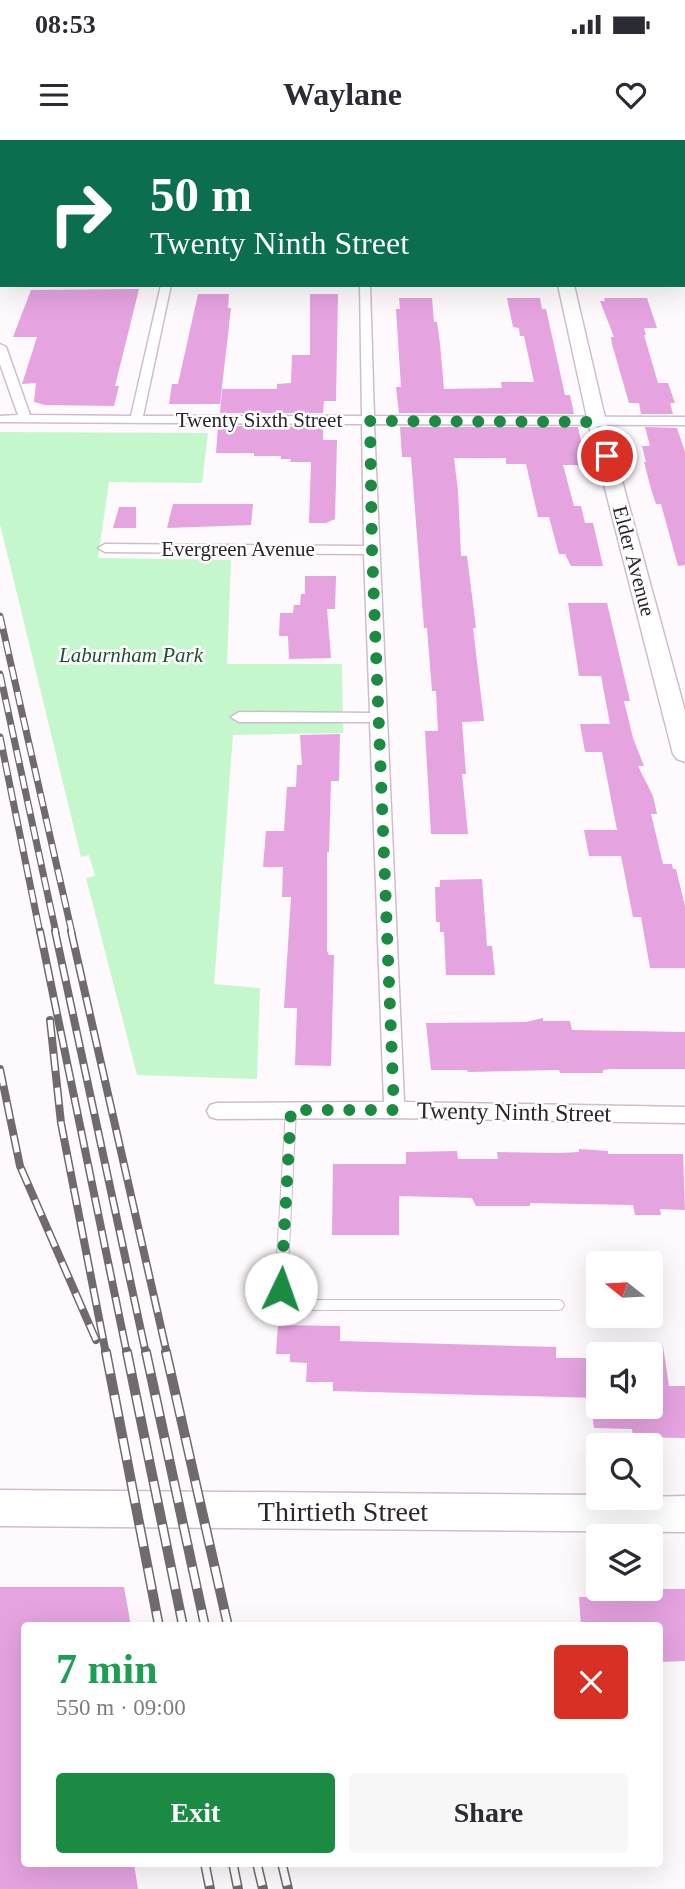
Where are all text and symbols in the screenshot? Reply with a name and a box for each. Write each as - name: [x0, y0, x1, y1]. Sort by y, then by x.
- text: 08:53: [35, 10, 96, 39]
- icon: menu: [35, 76, 73, 114]
- text: Waylane: [283, 76, 402, 112]
- icon: heart: [612, 76, 650, 114]
- text: 50 m: [150, 167, 252, 222]
- icon: right: [35, 168, 126, 259]
- text: Twenty Ninth Street: [150, 225, 409, 261]
- street label: Twenty Sixth Street: [176, 408, 342, 432]
- pin: [577, 426, 637, 486]
- icon: arrive: [588, 437, 626, 475]
- street label: Elder Avenue: [608, 503, 660, 619]
- street label: Evergreen Avenue: [161, 537, 315, 561]
- park label: Laburnham Park: [58, 643, 204, 667]
- street label: Twenty Ninth Street: [417, 1097, 612, 1127]
- north arrow: [586, 1251, 663, 1328]
- map controls: [586, 1251, 663, 1601]
- position arrow: [244, 1252, 318, 1326]
- button: sound: [586, 1342, 663, 1419]
- button: search: [586, 1433, 663, 1510]
- street label: Thirtieth Street: [258, 1496, 428, 1527]
- button: layers: [586, 1524, 663, 1601]
- button: close: [554, 1645, 628, 1719]
- text: 7 min: [56, 1646, 158, 1692]
- text: 550 m · 09:00: [56, 1695, 186, 1720]
- button: Exit: [56, 1773, 335, 1853]
- button: Share: [349, 1773, 628, 1853]

